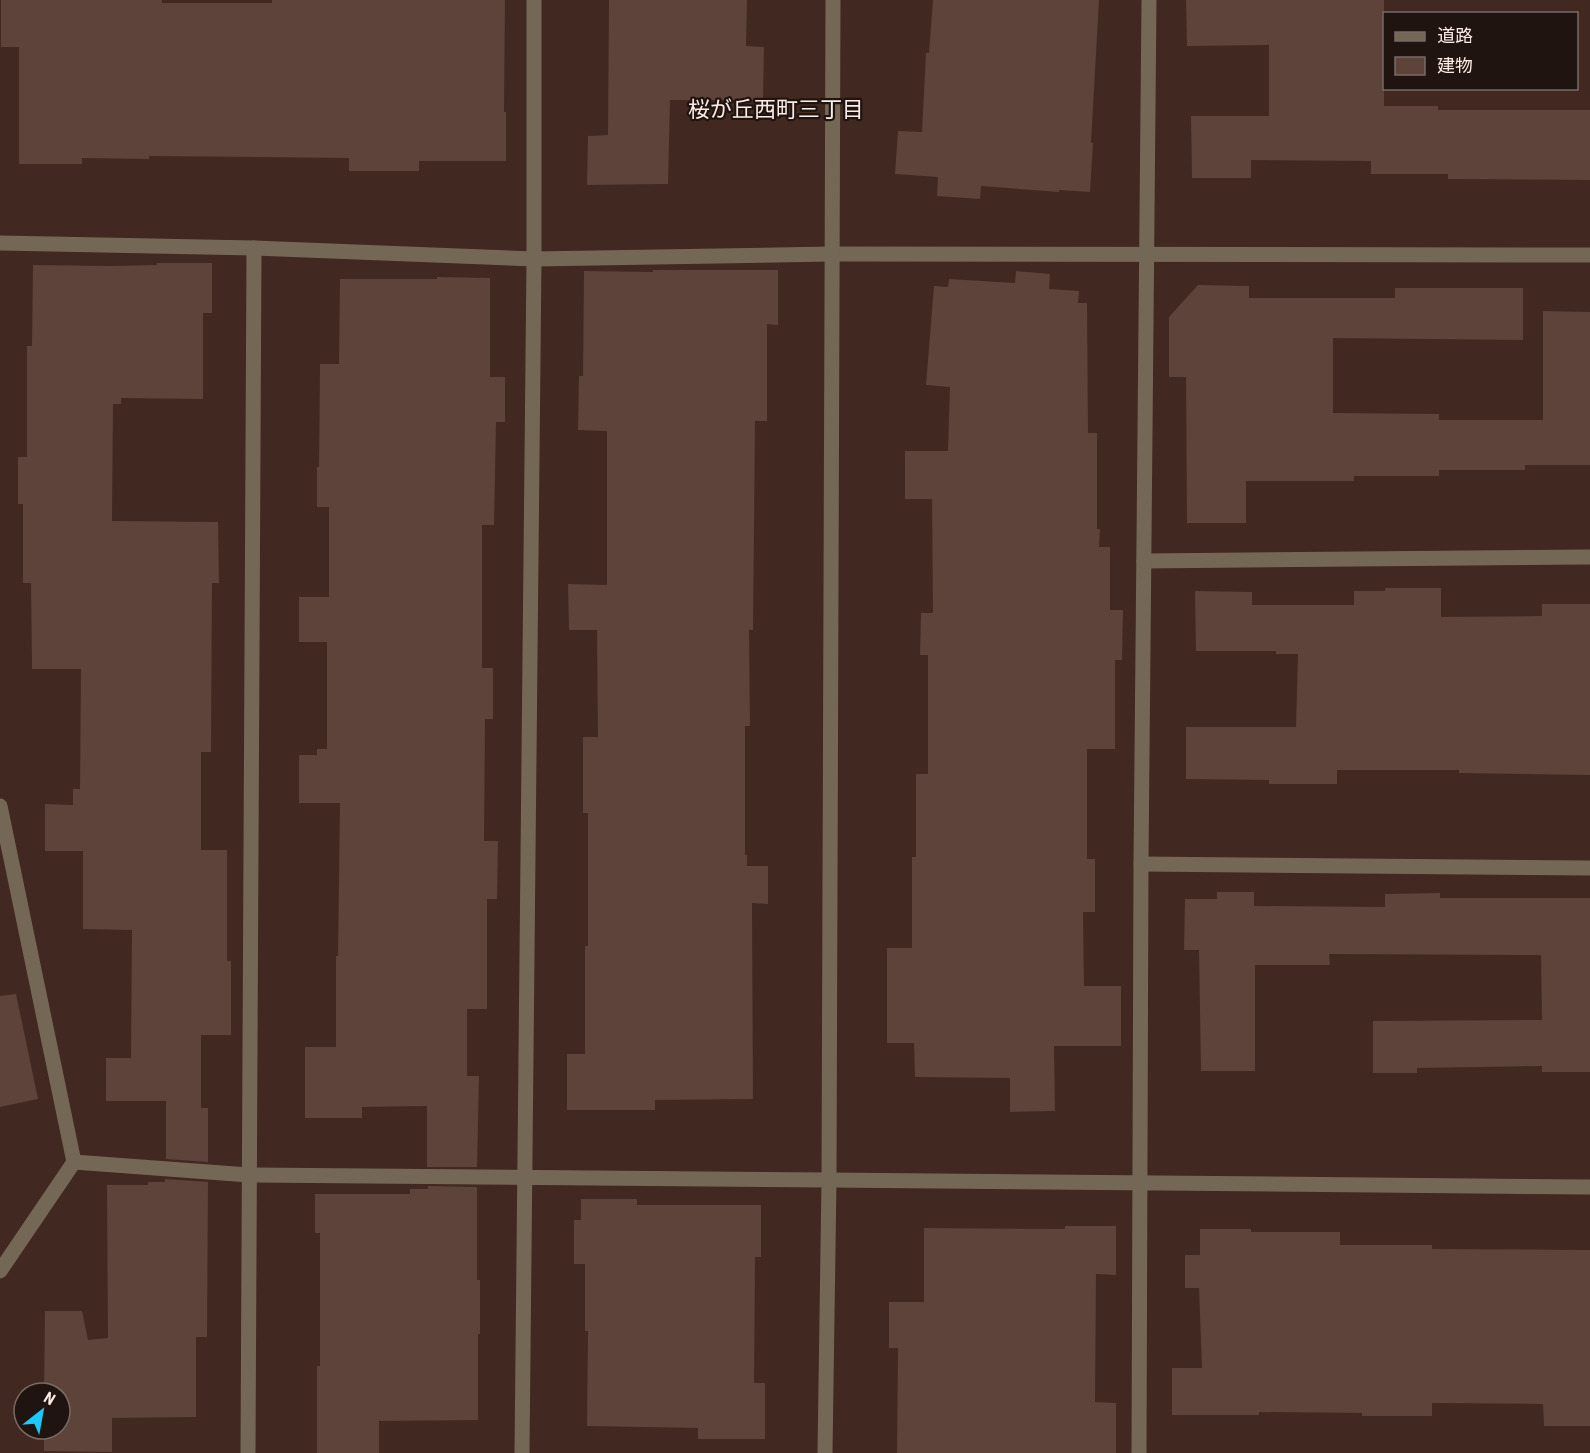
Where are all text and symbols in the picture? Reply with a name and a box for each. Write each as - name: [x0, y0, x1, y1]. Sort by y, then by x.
- legend: [1383, 12, 1578, 90]
- text: 道路: [1437, 25, 1473, 46]
- text: 建物: [1437, 55, 1473, 76]
- district label: 桜が丘西町三丁目: [688, 97, 864, 122]
- north arrow: [12, 1381, 72, 1441]
- text: N: [40, 1388, 59, 1409]

